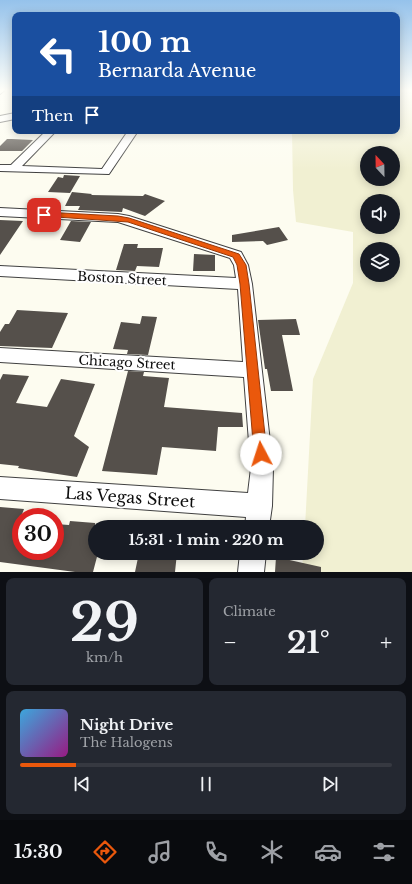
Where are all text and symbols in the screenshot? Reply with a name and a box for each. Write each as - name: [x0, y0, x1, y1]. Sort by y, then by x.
- text: 100 m: [98, 25, 191, 60]
- icon: left: [32, 28, 84, 80]
- text: Bernarda Avenue: [98, 60, 256, 82]
- icon: arrive: [81, 104, 103, 126]
- text: Then: [32, 106, 73, 125]
- north arrow: [360, 146, 400, 186]
- map controls: [360, 146, 400, 282]
- button: sound: [360, 194, 400, 234]
- pin: [27, 198, 61, 232]
- icon: arrive: [33, 204, 55, 226]
- button: layers: [360, 242, 400, 282]
- street label: Boston Street: [77, 268, 167, 289]
- street label: Chicago Street: [78, 351, 176, 374]
- position arrow: [240, 433, 282, 475]
- street label: Las Vegas Street: [64, 482, 196, 512]
- speed limit sign: 30: [12, 508, 64, 560]
- text: 15:31 · 1 min · 220 m: [128, 530, 284, 549]
- text: 29: [70, 591, 139, 655]
- text: Climate: [223, 603, 276, 620]
- text: 21°: [287, 624, 330, 661]
- text: −: [223, 629, 237, 656]
- text: +: [380, 629, 392, 656]
- text: km/h: [86, 649, 123, 666]
- text: Night Drive: [80, 715, 173, 734]
- text: The Halogens: [80, 734, 173, 751]
- icon: previous: [71, 773, 93, 795]
- icon: pause: [195, 773, 217, 795]
- icon: next: [319, 773, 341, 795]
- icon: directions: [91, 838, 119, 866]
- icon: music: [146, 838, 174, 866]
- icon: phone: [202, 838, 230, 866]
- icon: climate: [258, 838, 286, 866]
- icon: car: [314, 838, 342, 866]
- icon: filters: [370, 838, 398, 866]
- text: 15:30: [14, 841, 63, 863]

